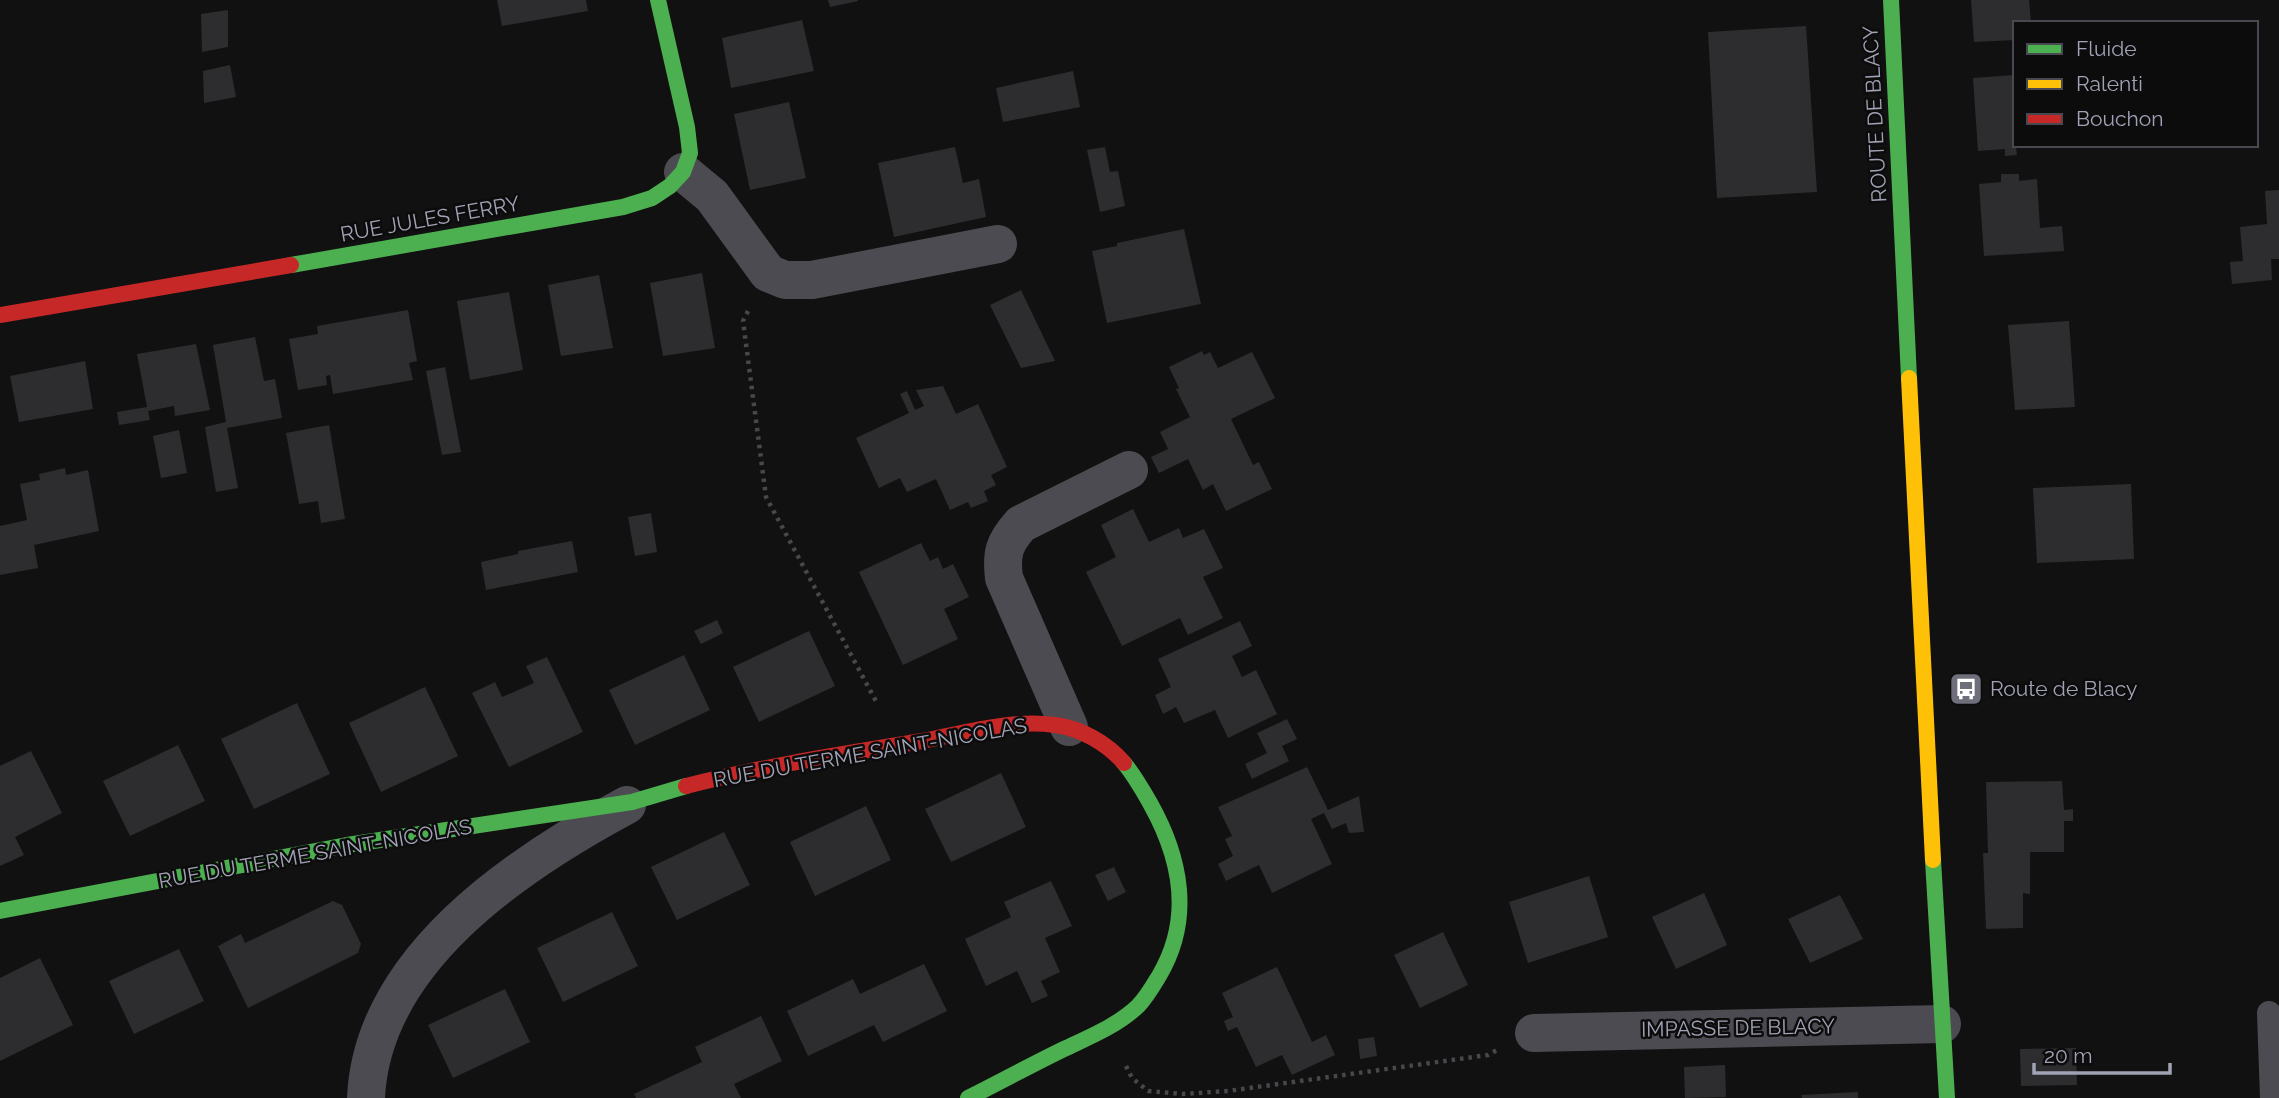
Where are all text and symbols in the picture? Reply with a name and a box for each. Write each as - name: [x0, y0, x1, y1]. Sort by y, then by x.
- legend: [2013, 21, 2258, 147]
- street label: ROUTE DE BLACY: [1857, 25, 1892, 203]
- text: Fluide: [2076, 36, 2137, 61]
- text: Ralenti: [2076, 71, 2143, 96]
- text: Bouchon: [2076, 106, 2163, 131]
- street label: RUE JULES FERRY: [338, 190, 522, 247]
- bus stop icon: Route de Blacy: [1947, 670, 1985, 708]
- place label: Route de Blacy: [1990, 676, 2138, 701]
- street label: RUE DU TERME SAINT-NICOLAS: [711, 713, 1029, 792]
- street label: RUE DU TERME SAINT-NICOLAS: [156, 814, 474, 893]
- street label: IMPASSE DE BLACY: [1641, 1013, 1836, 1042]
- scale bar: [2034, 1032, 2170, 1076]
- text: 20 m: [2044, 1043, 2092, 1068]

